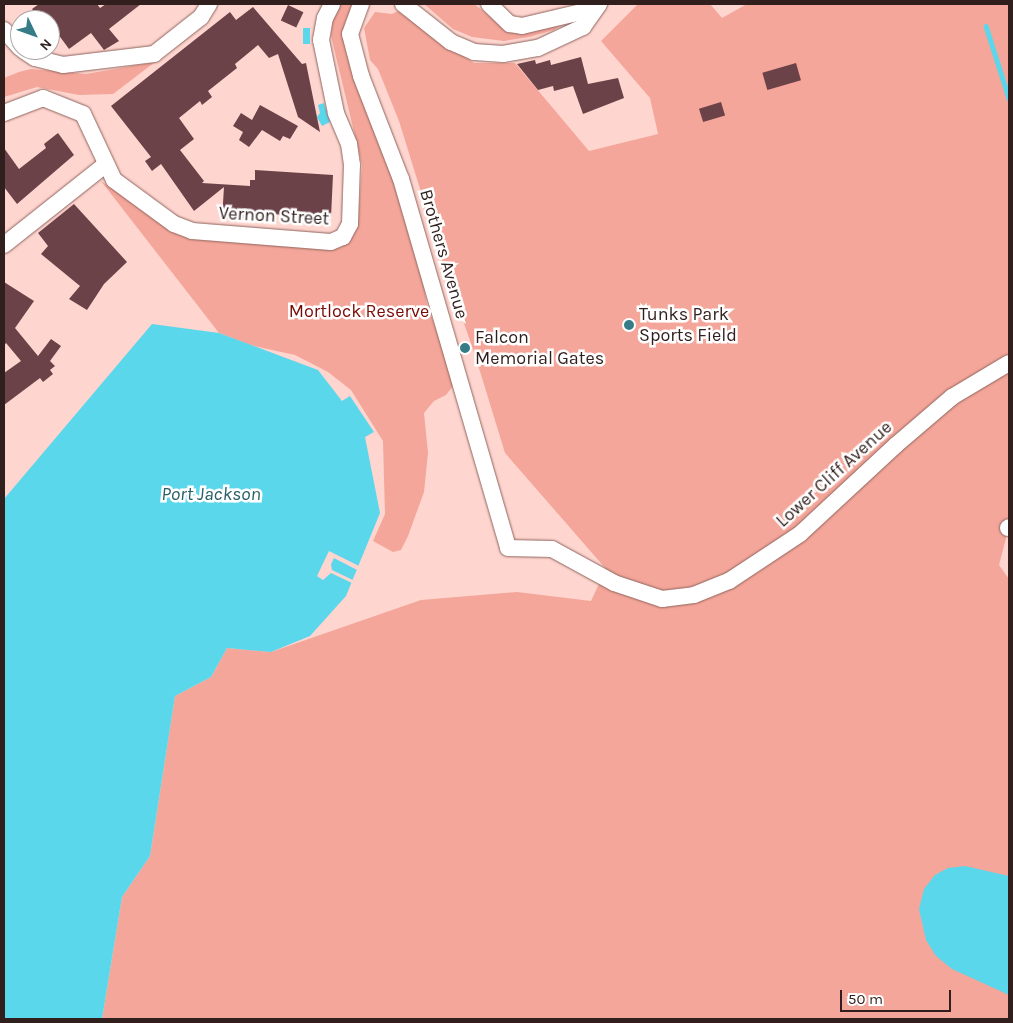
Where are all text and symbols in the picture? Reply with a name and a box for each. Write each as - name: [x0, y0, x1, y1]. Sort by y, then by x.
- north arrow: [10, 10, 60, 60]
- text: N: [36, 35, 55, 54]
- street label: Brothers Avenue: [415, 187, 473, 321]
- street label: Vernon Street: [218, 202, 330, 230]
- park label: Mortlock Reserve: [289, 300, 429, 322]
- place label: Tunks Park Sports Field: [639, 304, 737, 346]
- marker: Tunks Park Sports Field: [623, 319, 635, 331]
- place label: Falcon Memorial Gates: [475, 327, 604, 369]
- marker: Falcon Memorial Gates: [459, 342, 471, 354]
- street label: Lower Cliff Avenue: [772, 416, 896, 532]
- water label: Port Jackson: [161, 484, 261, 506]
- scale bar: [843, 980, 954, 1012]
- text: 50 m: [848, 990, 883, 1008]

